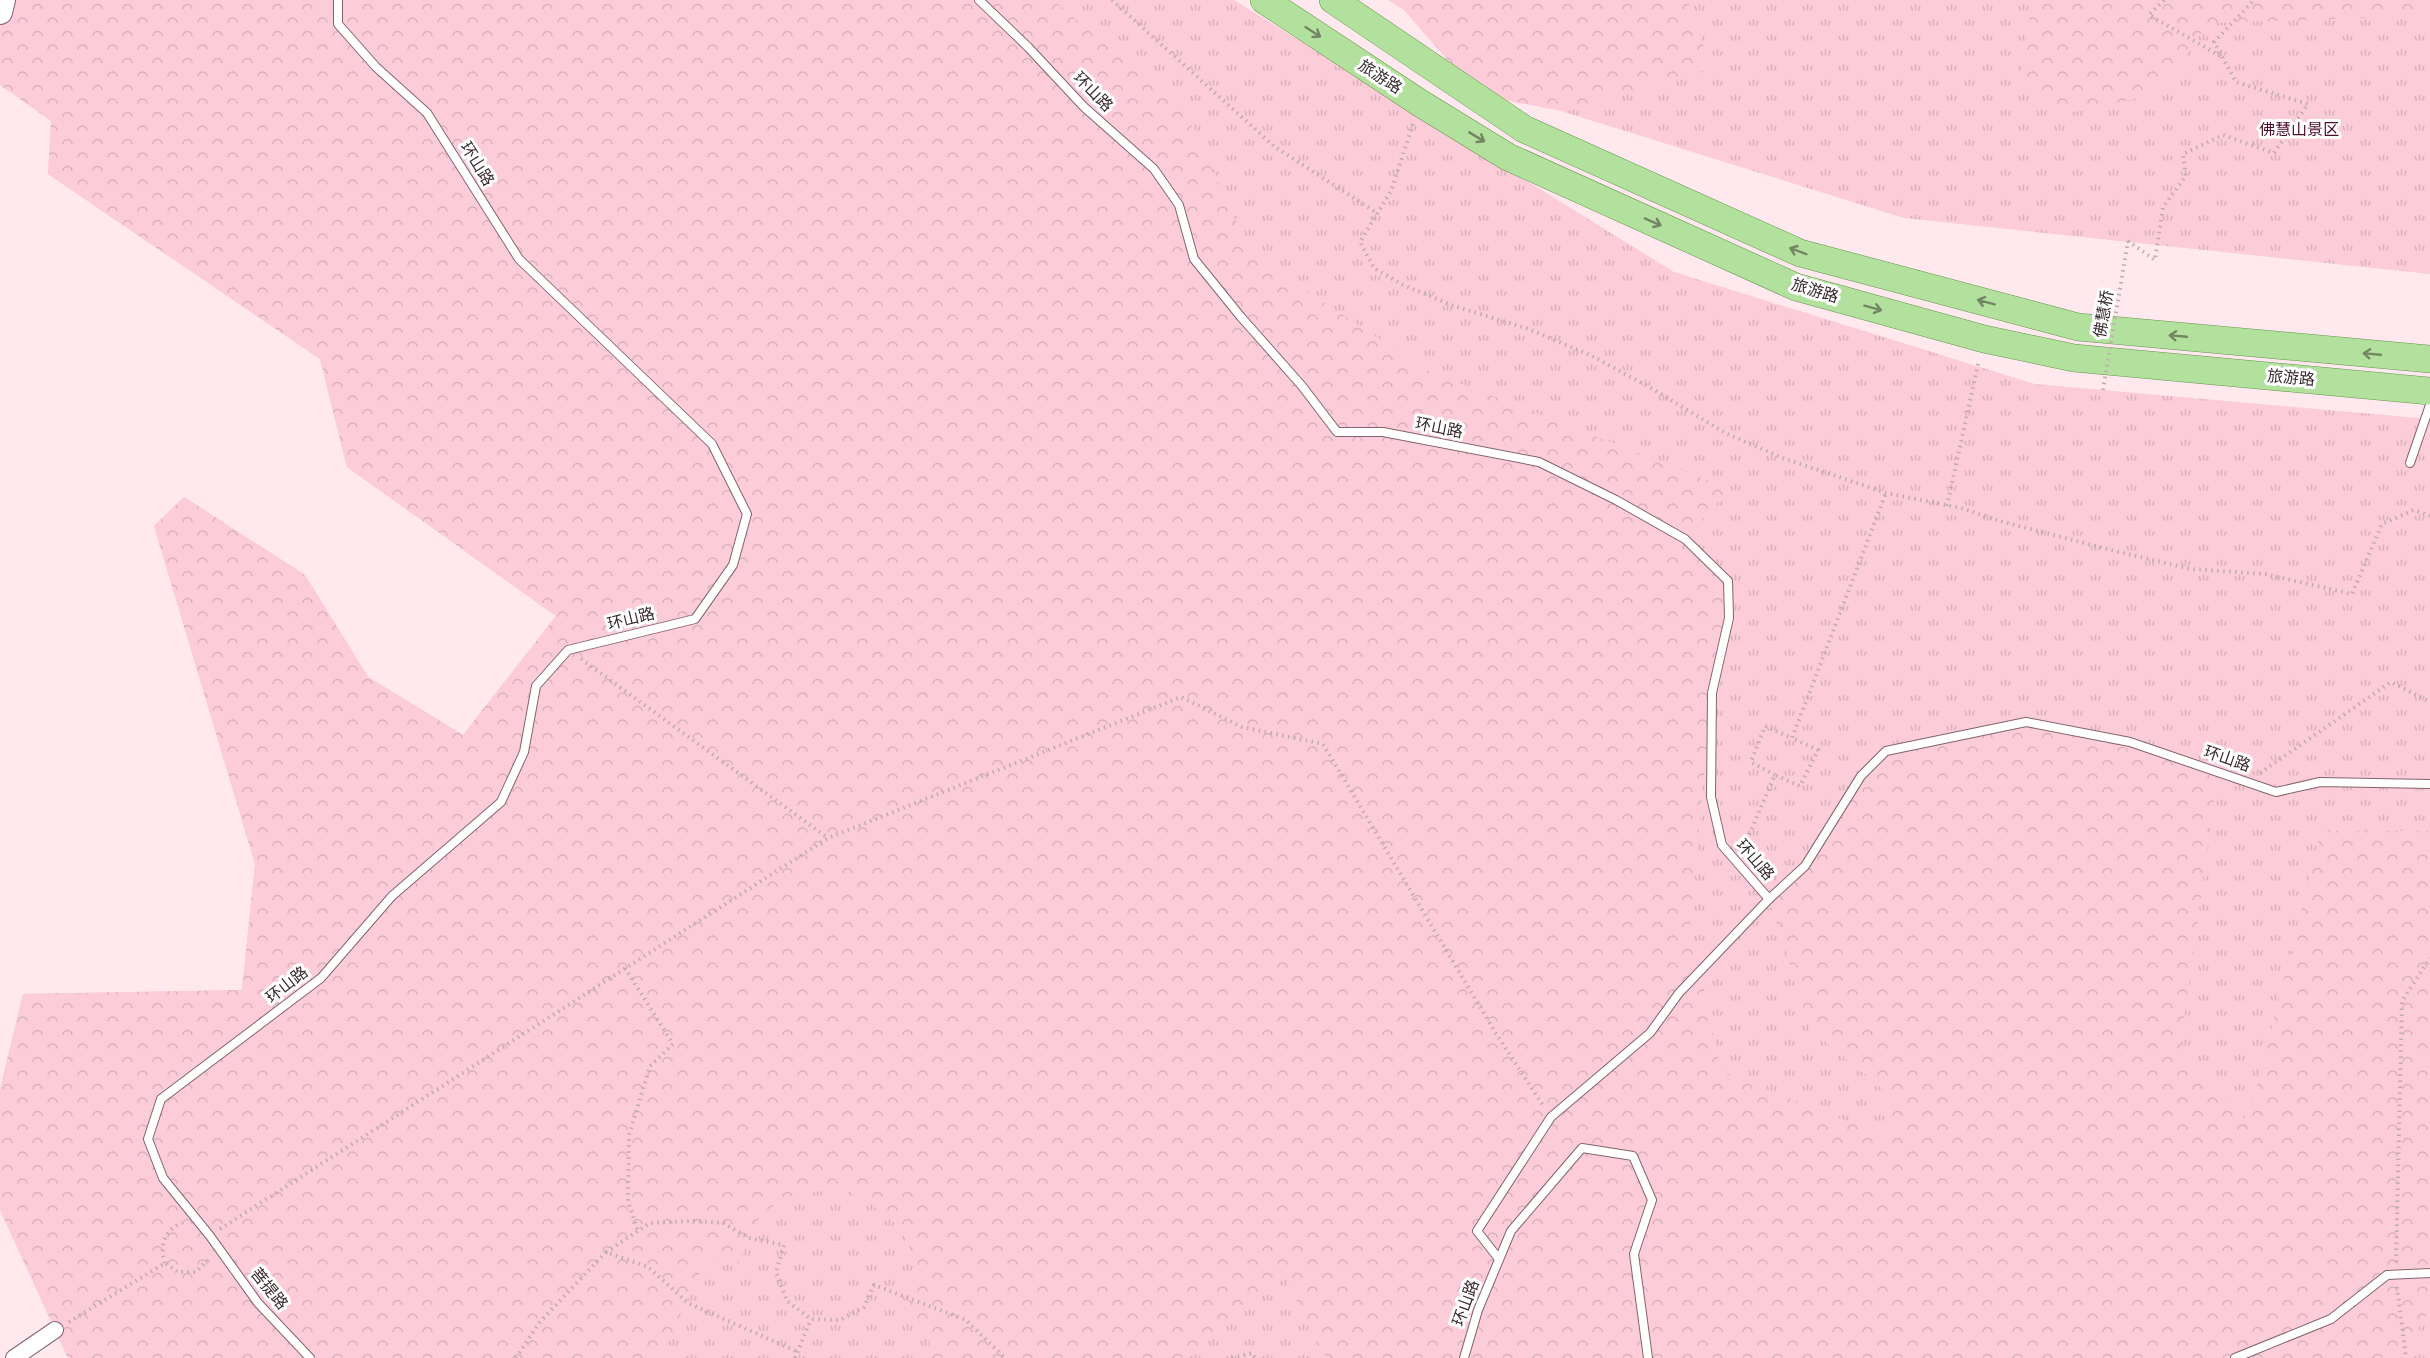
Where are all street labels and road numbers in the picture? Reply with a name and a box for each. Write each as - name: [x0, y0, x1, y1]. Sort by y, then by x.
- street label: 旅游路: [1354, 55, 1406, 99]
- street label: 环山路: [1068, 67, 1118, 117]
- street label: 环山路: [455, 138, 499, 190]
- street label: 旅游路: [1789, 273, 1841, 309]
- street label: 佛慧桥: [2089, 288, 2119, 340]
- street label: 旅游路: [2266, 365, 2316, 391]
- street label: 环山路: [1413, 413, 1465, 443]
- street label: 环山路: [605, 603, 657, 635]
- street label: 环山路: [2201, 741, 2253, 777]
- street label: 环山路: [1731, 835, 1779, 885]
- street label: 环山路: [261, 962, 313, 1008]
- street label: 菩提路: [245, 1263, 293, 1315]
- street label: 环山路: [1447, 1277, 1485, 1329]

